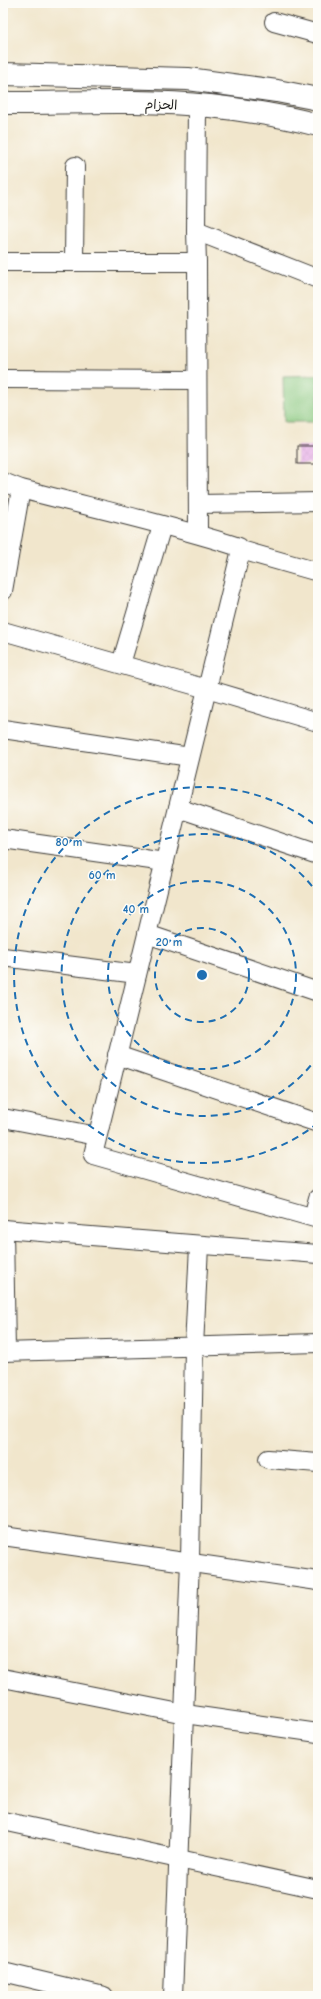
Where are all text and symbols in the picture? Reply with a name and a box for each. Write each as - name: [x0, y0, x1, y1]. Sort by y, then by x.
- street label: الحزام: [144, 96, 178, 116]
- text: 80 m: [56, 835, 82, 849]
- text: 60 m: [89, 868, 115, 882]
- text: 40 m: [123, 902, 149, 916]
- text: 20 m: [156, 935, 182, 949]
- centre of rings: [195, 968, 209, 982]

